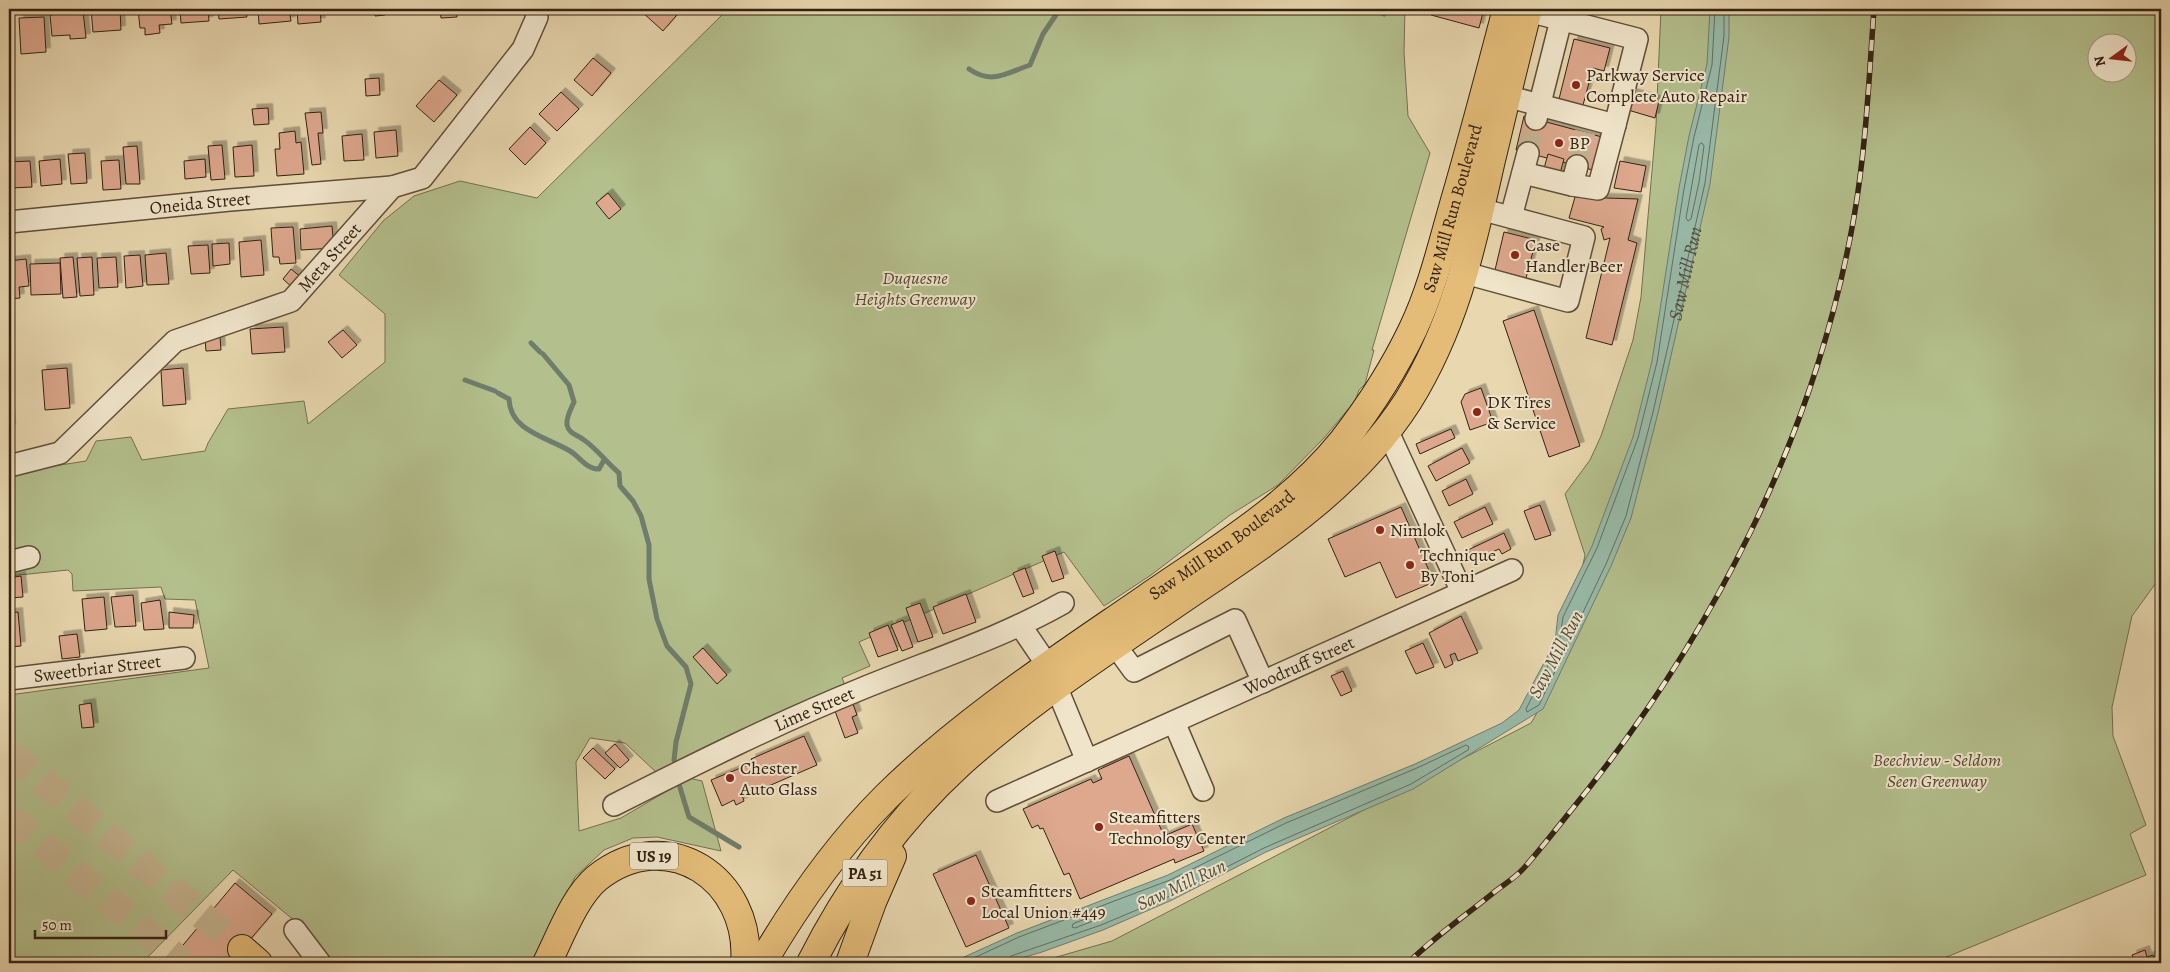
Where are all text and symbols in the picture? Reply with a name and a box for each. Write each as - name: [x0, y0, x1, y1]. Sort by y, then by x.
- north arrow: [2088, 32, 2138, 82]
- text: N: [2089, 54, 2110, 69]
- place label: Parkway Service Complete Auto Repair: [1586, 63, 1747, 108]
- marker: Parkway Service Complete Auto Repair: [1570, 79, 1582, 91]
- street label: Saw Mill Run Boulevard: [1417, 121, 1488, 296]
- place label: BP: [1569, 131, 1590, 155]
- marker: BP: [1553, 137, 1565, 149]
- street label: Oneida Street: [148, 186, 252, 220]
- street label: Meta Street: [292, 218, 367, 297]
- water label: Saw Mill Run: [1662, 224, 1709, 323]
- place label: Case Handler Beer: [1525, 233, 1623, 278]
- marker: Case Handler Beer: [1509, 249, 1521, 261]
- park label: Duquesne Heights Greenway: [854, 266, 976, 311]
- place label: DK Tires & Service: [1487, 390, 1556, 435]
- marker: DK Tires & Service: [1471, 406, 1483, 418]
- street label: Saw Mill Run Boulevard: [1144, 484, 1300, 605]
- place label: Nimlok: [1390, 518, 1445, 542]
- marker: Nimlok: [1374, 524, 1386, 536]
- place label: Technique By Toni: [1420, 543, 1496, 588]
- marker: Technique By Toni: [1404, 559, 1416, 571]
- water label: Saw Mill Run: [1522, 606, 1590, 703]
- street label: Woodruff Street: [1239, 630, 1358, 701]
- street label: Sweetbriar Street: [32, 649, 162, 688]
- street label: Lime Street: [770, 681, 858, 737]
- park label: Beechview - Seldom Seen Greenway: [1873, 748, 2001, 793]
- place label: Chester Auto Glass: [739, 756, 817, 801]
- marker: Chester Auto Glass: [724, 772, 736, 784]
- place label: Steamfitters Technology Center: [1109, 805, 1246, 850]
- marker: Steamfitters Technology Center: [1093, 821, 1105, 833]
- road number: US 19: [630, 842, 678, 869]
- water label: Saw Mill Run: [1133, 853, 1230, 917]
- road number: PA 51: [842, 860, 888, 886]
- place label: Steamfitters Local Union #449: [981, 879, 1106, 924]
- marker: Steamfitters Local Union #449: [965, 895, 977, 907]
- scale bar: [35, 907, 166, 939]
- text: 50 m: [42, 915, 72, 935]

